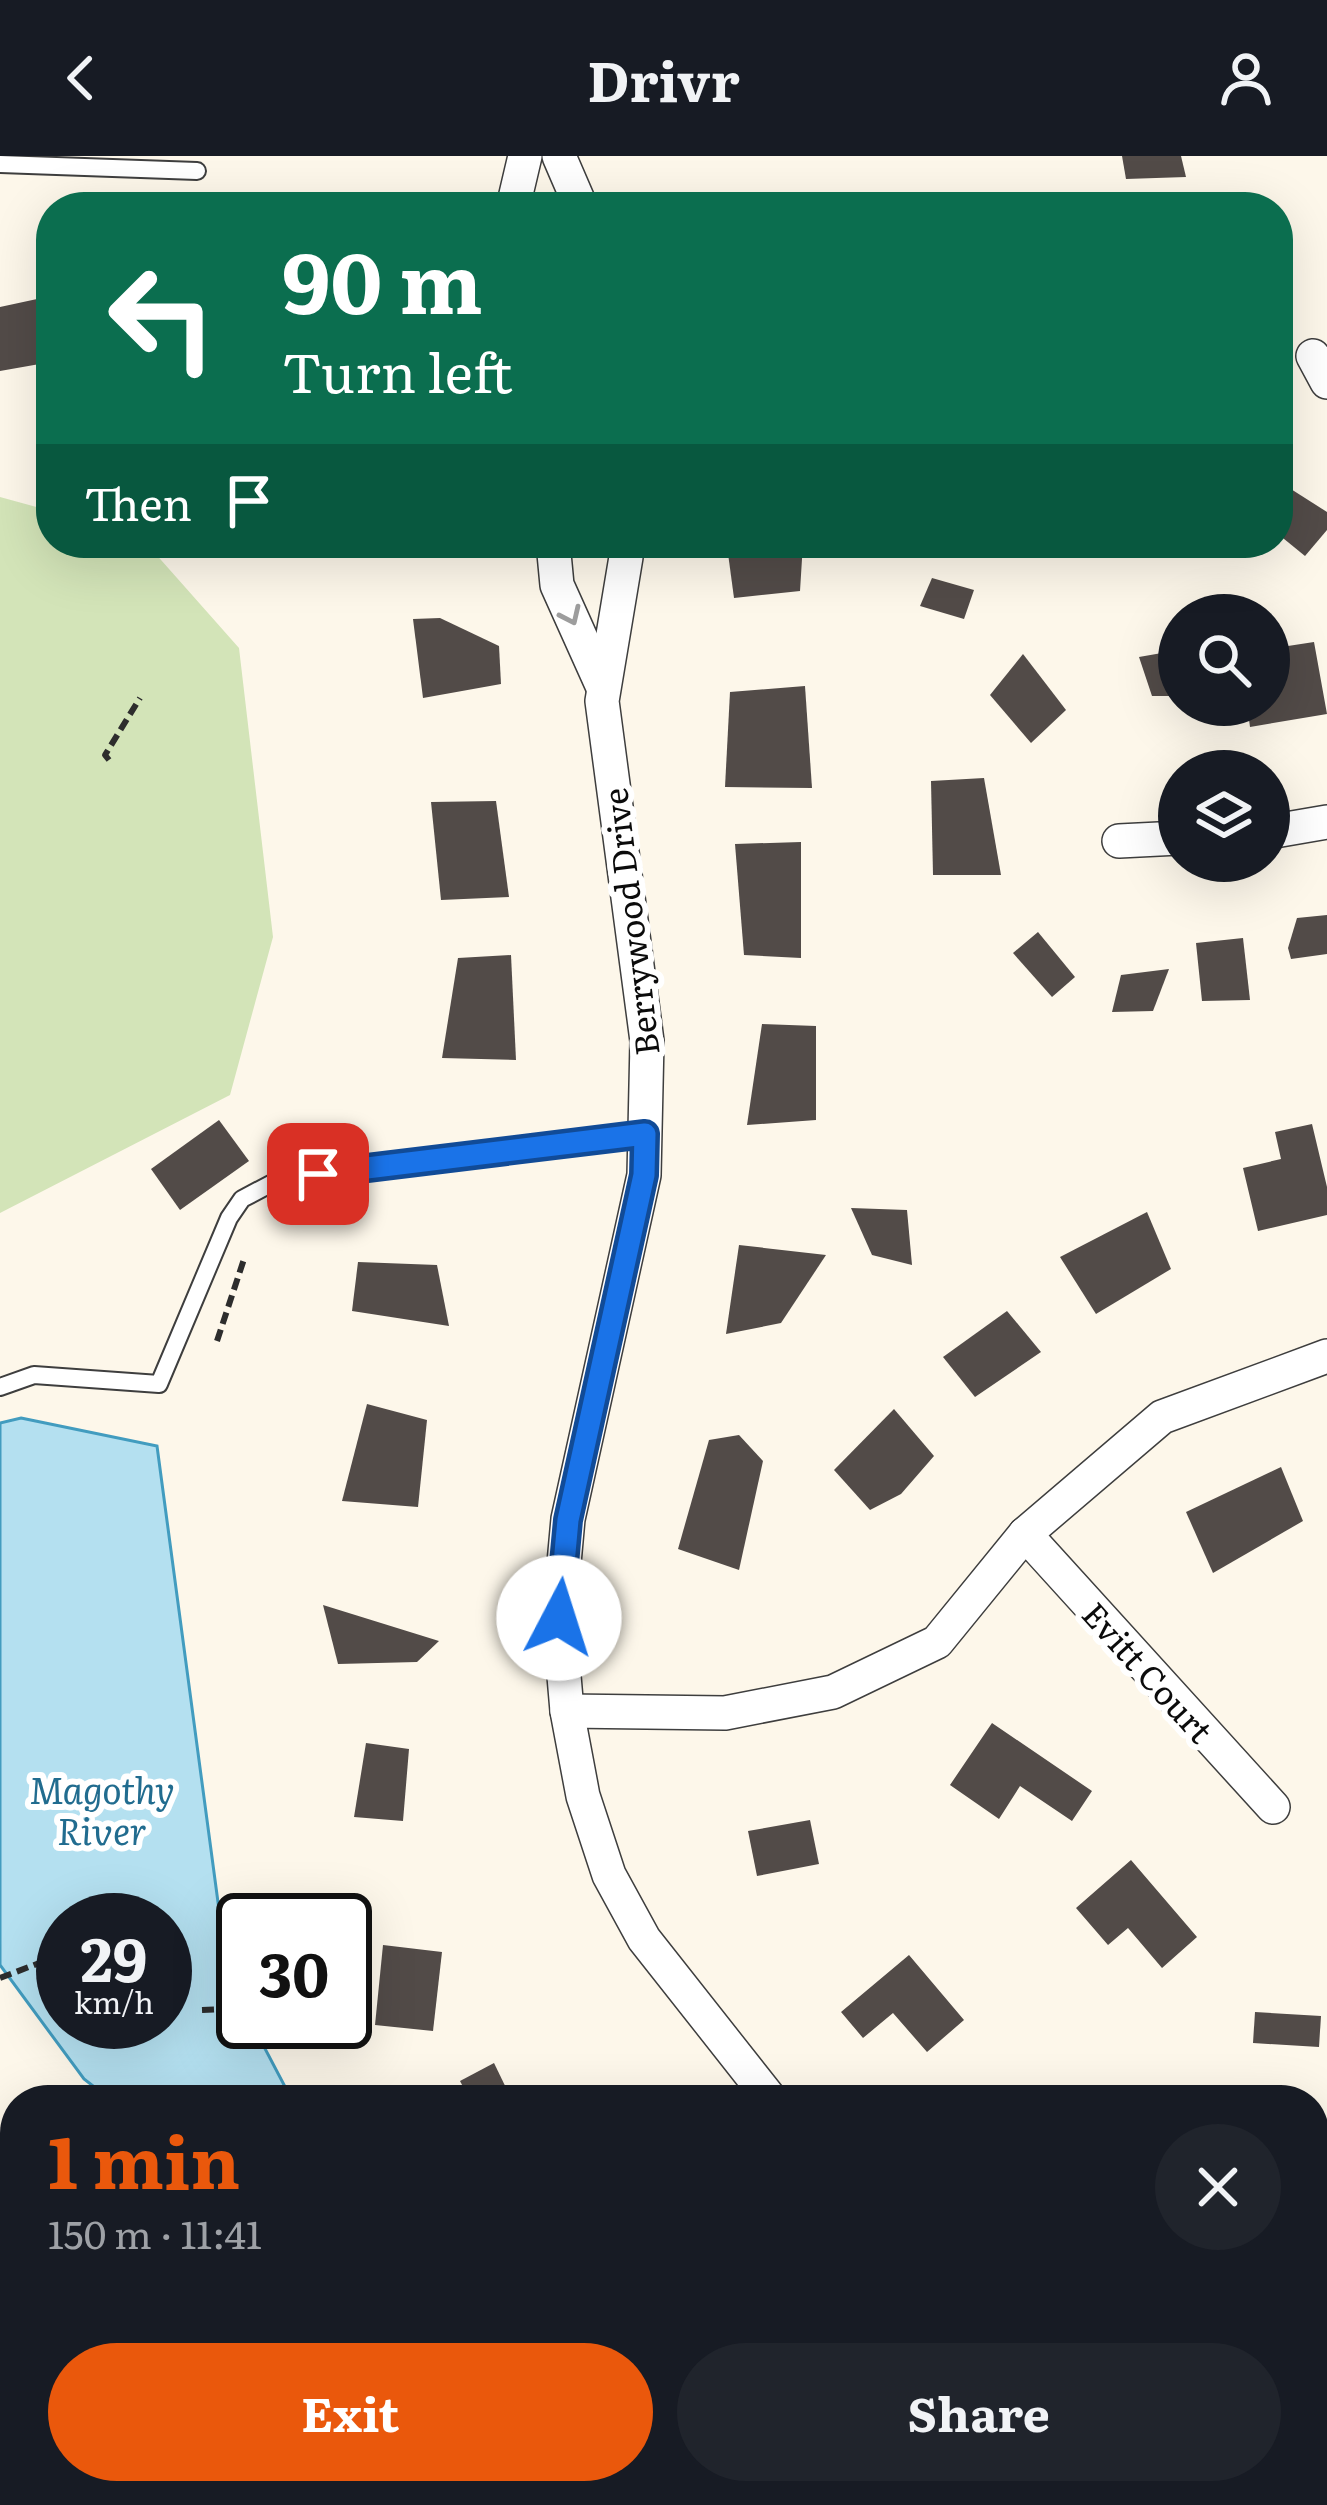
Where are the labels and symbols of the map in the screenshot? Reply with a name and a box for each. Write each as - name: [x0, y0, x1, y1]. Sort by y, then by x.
- one-way arrow: [557, 604, 580, 625]
- street label: Berrywood Drive: [588, 786, 670, 1058]
- pin: [267, 1123, 369, 1225]
- position arrow: [496, 1555, 622, 1681]
- street label: Evitt Court: [1072, 1590, 1226, 1753]
- water label: Magothy River: [29, 1762, 175, 1856]
- speed limit sign: 30: [216, 1893, 372, 2049]

